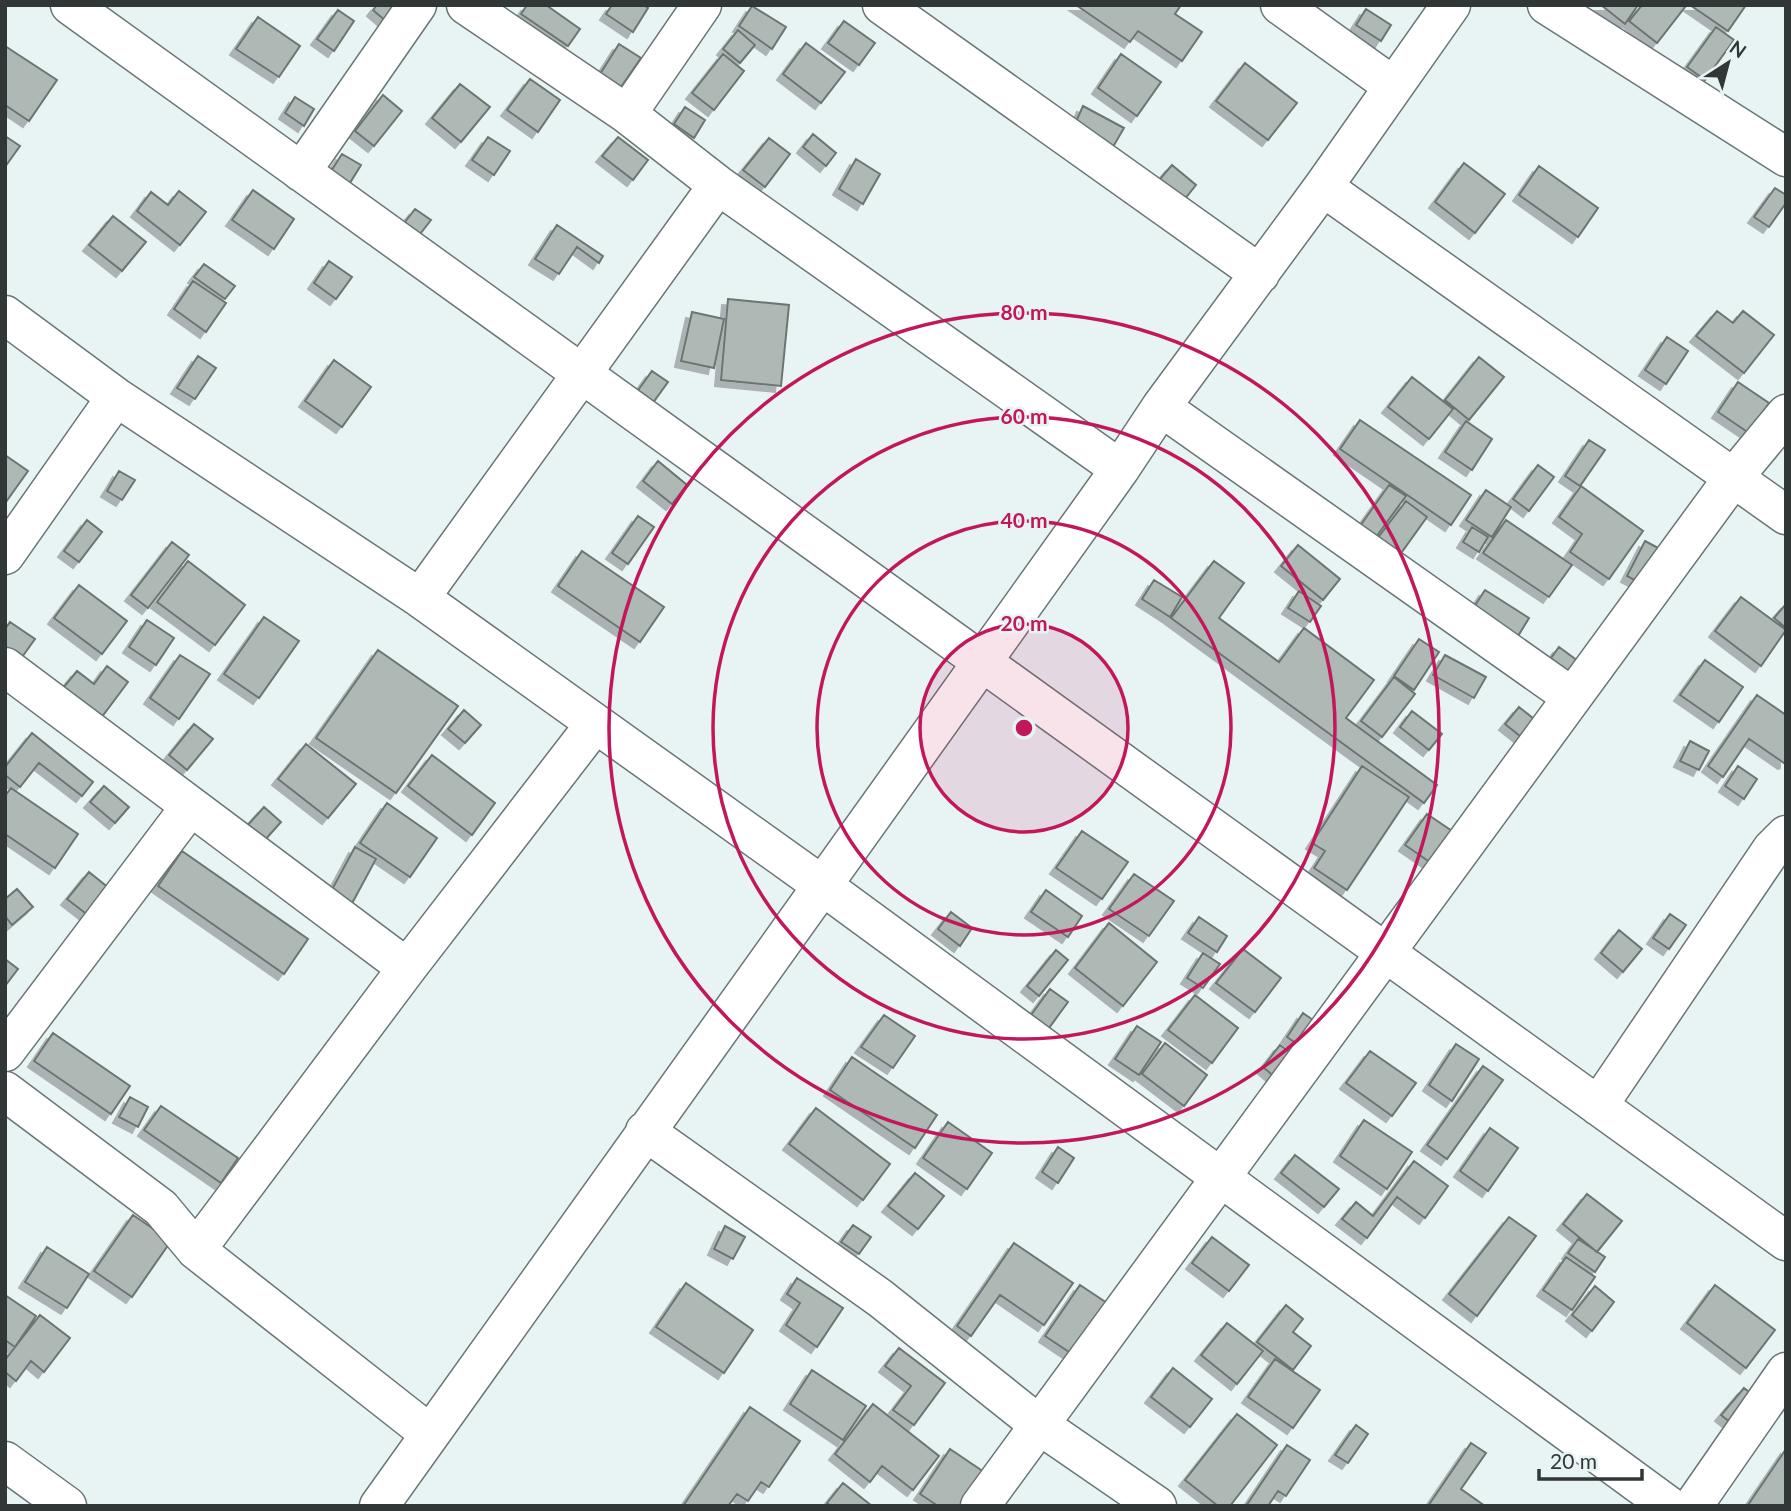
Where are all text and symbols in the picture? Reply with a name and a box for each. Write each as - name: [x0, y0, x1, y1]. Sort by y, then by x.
- north arrow: [1693, 28, 1763, 98]
- text: N: [1726, 35, 1751, 62]
- text: 80 m: [1000, 299, 1048, 324]
- text: 60 m: [1000, 403, 1048, 428]
- text: 40 m: [1000, 507, 1048, 532]
- text: 20 m: [1000, 610, 1048, 635]
- centre of rings: [1012, 716, 1036, 740]
- scale bar: [1539, 1438, 1642, 1482]
- text: 20 m: [1550, 1448, 1597, 1473]

